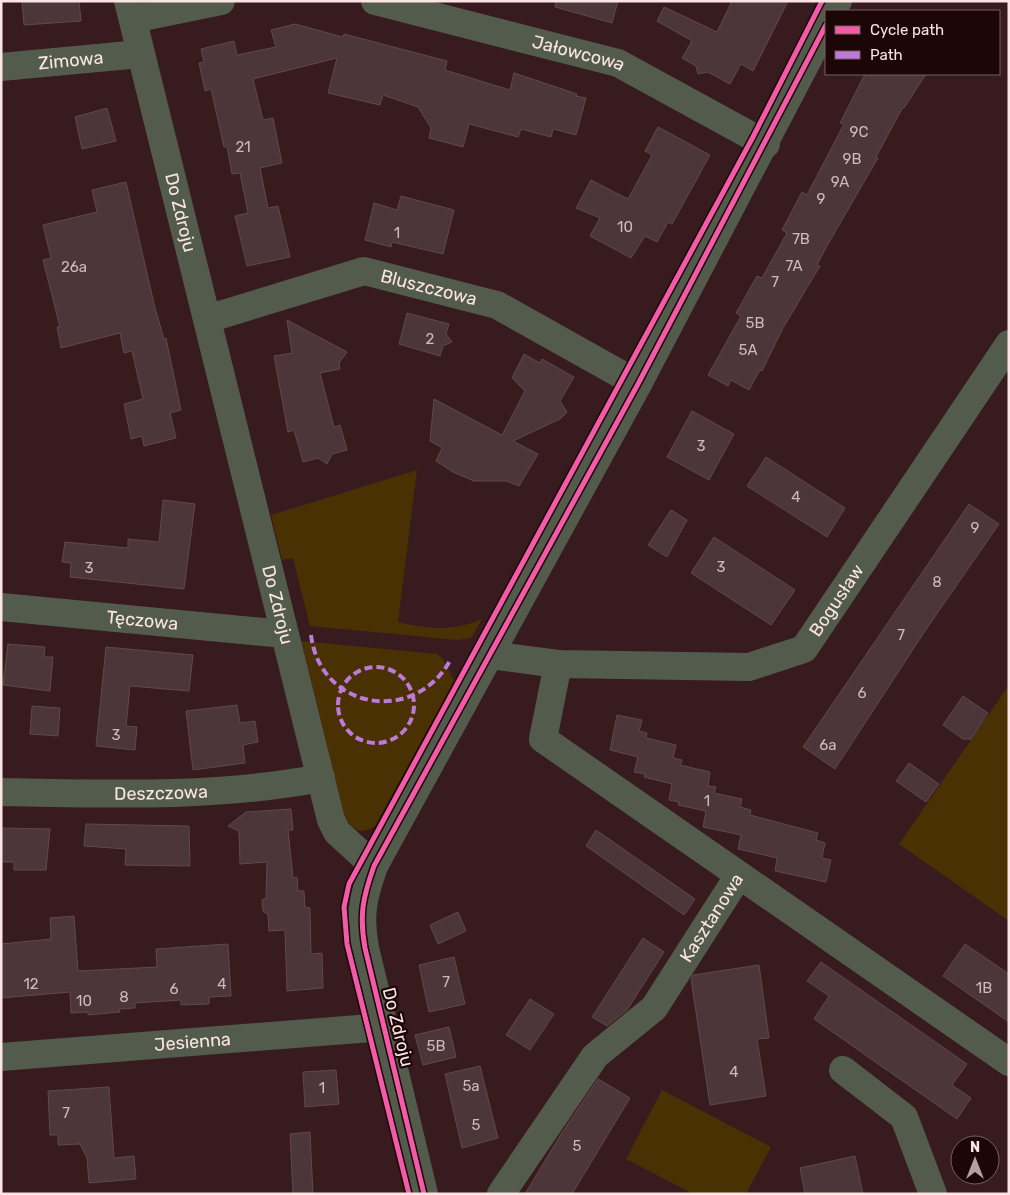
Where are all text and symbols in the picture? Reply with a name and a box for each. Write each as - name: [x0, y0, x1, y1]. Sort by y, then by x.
- legend: [825, 10, 1000, 75]
- text: Cycle path: [870, 21, 944, 39]
- street label: Jałowcowa: [530, 31, 629, 76]
- street label: Zimowa: [37, 46, 104, 74]
- text: Path: [870, 46, 903, 64]
- house number: 9C: [850, 123, 868, 141]
- house number: 21: [235, 138, 251, 156]
- house number: 9B: [843, 150, 861, 168]
- street label: Do Zdroju: [160, 171, 201, 254]
- house number: 9A: [831, 173, 849, 191]
- house number: 9: [817, 190, 826, 208]
- house number: 10: [617, 218, 633, 236]
- house number: 1: [394, 224, 400, 242]
- house number: 7B: [792, 230, 810, 248]
- house number: 7A: [786, 257, 803, 275]
- house number: 26a: [61, 258, 87, 276]
- street label: Bluszczowa: [378, 265, 479, 310]
- house number: 7: [771, 273, 779, 291]
- house number: 5B: [746, 314, 764, 332]
- house number: 2: [426, 330, 435, 348]
- house number: 5A: [739, 341, 757, 359]
- house number: 3: [696, 437, 706, 455]
- house number: 4: [791, 488, 801, 506]
- house number: 9: [971, 519, 980, 537]
- house number: 3: [716, 558, 726, 576]
- house number: 3: [84, 559, 94, 577]
- street label: Bogusław: [805, 560, 869, 641]
- street label: Do Zdroju: [257, 563, 298, 647]
- house number: 8: [932, 573, 942, 591]
- street label: Tęczowa: [105, 606, 179, 635]
- house number: 7: [897, 626, 905, 644]
- house number: 6: [857, 684, 867, 702]
- house number: 3: [111, 726, 121, 744]
- house number: 6a: [819, 736, 837, 754]
- street label: Deszczowa: [114, 780, 209, 805]
- house number: 1: [704, 792, 710, 810]
- street label: Kasztanowa: [675, 869, 748, 966]
- house number: 7: [442, 973, 450, 991]
- house number: 12: [23, 975, 39, 993]
- house number: 4: [217, 975, 227, 993]
- house number: 1B: [976, 979, 992, 997]
- house number: 6: [169, 980, 179, 998]
- street label: Do Zdroju: [378, 985, 418, 1069]
- house number: 8: [119, 988, 129, 1006]
- house number: 10: [76, 992, 92, 1010]
- street label: Jesienna: [153, 1028, 232, 1056]
- house number: 5B: [427, 1037, 445, 1055]
- house number: 4: [729, 1063, 739, 1081]
- house number: 5a: [462, 1077, 480, 1095]
- house number: 1: [319, 1079, 325, 1097]
- house number: 7: [62, 1104, 70, 1122]
- house number: 5: [472, 1116, 481, 1134]
- north arrow: [950, 1135, 1000, 1185]
- house number: 5: [573, 1137, 582, 1155]
- text: N: [970, 1139, 980, 1156]

